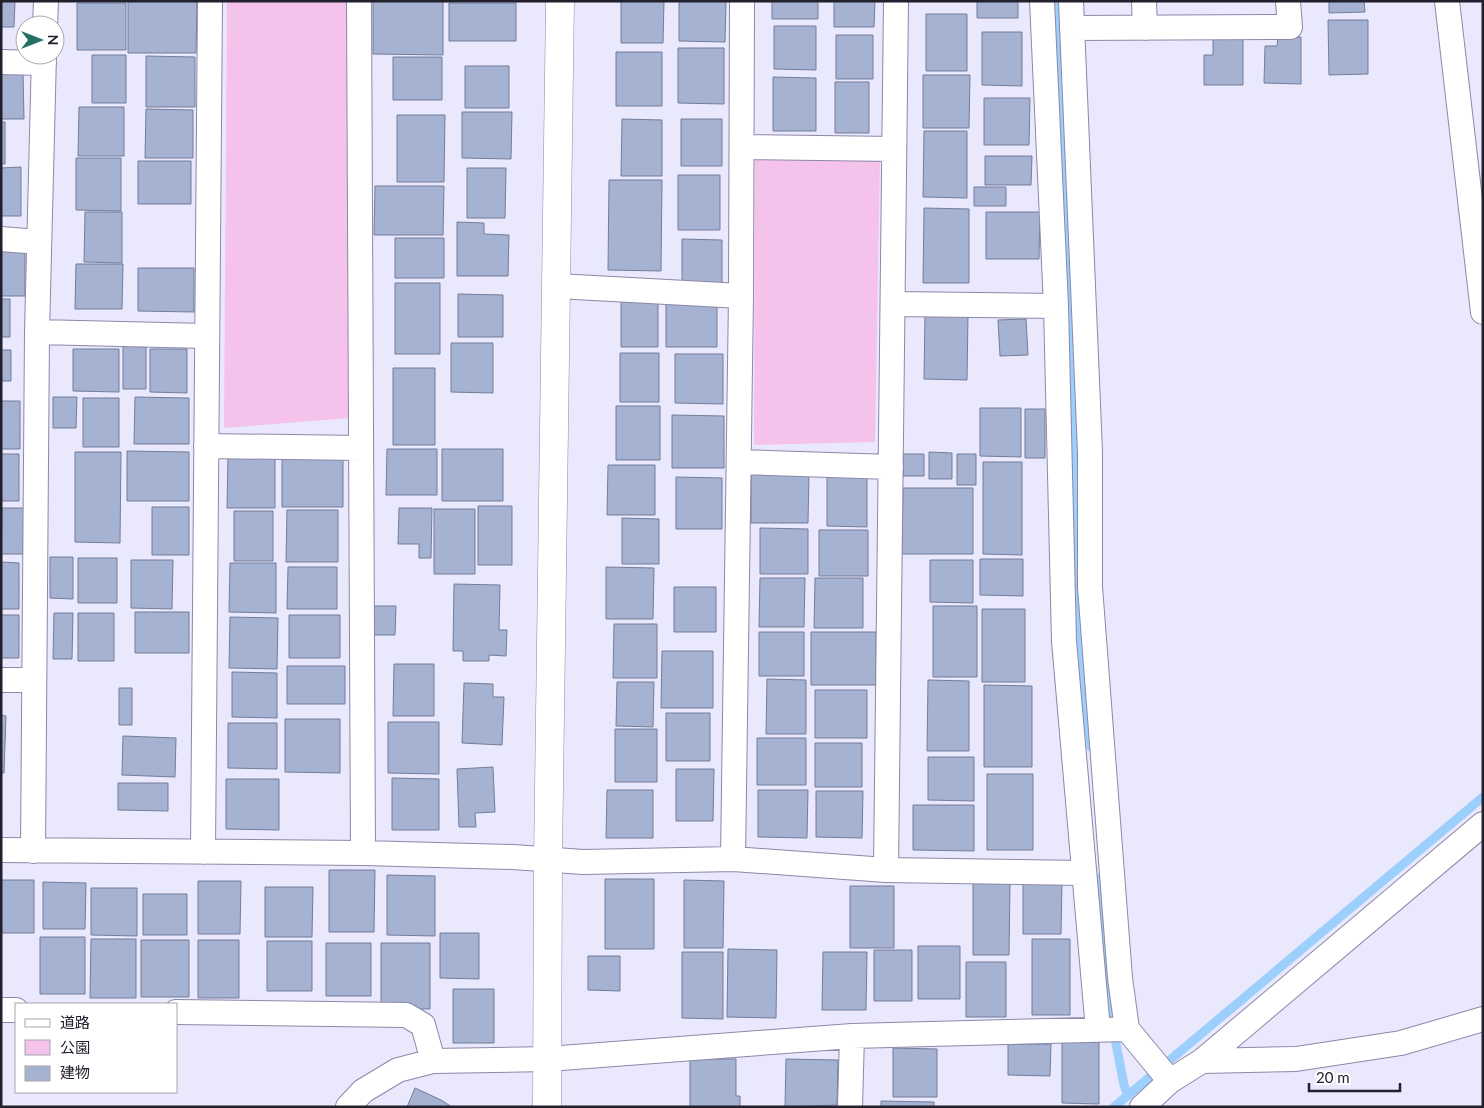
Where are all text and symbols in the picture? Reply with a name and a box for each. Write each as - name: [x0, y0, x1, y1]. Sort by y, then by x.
- north arrow: [15, 15, 65, 65]
- text: N: [45, 35, 62, 45]
- legend: [15, 1003, 178, 1093]
- text: 道路: [60, 1013, 90, 1031]
- text: 公園: [60, 1038, 90, 1056]
- scale bar: [1309, 1060, 1400, 1092]
- text: 建物: [60, 1063, 90, 1081]
- text: 20 m: [1316, 1068, 1350, 1086]

